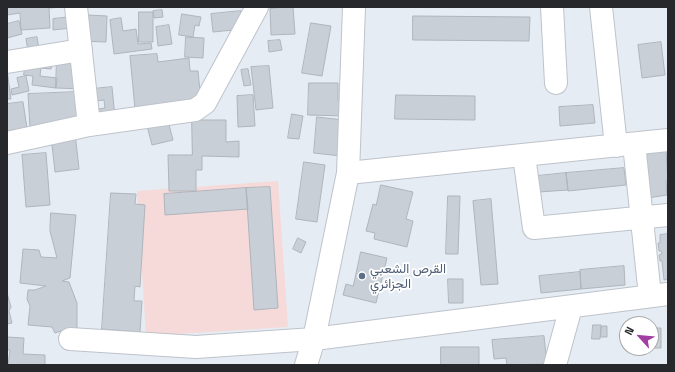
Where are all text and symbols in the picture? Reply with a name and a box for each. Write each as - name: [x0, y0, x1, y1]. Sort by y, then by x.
- place label: القرص الشعبي الجزائري: [370, 261, 446, 292]
- marker: القرص الشعبي الجزائري: [357, 271, 367, 281]
- north arrow: [619, 316, 659, 356]
- text: N: [621, 325, 637, 337]

